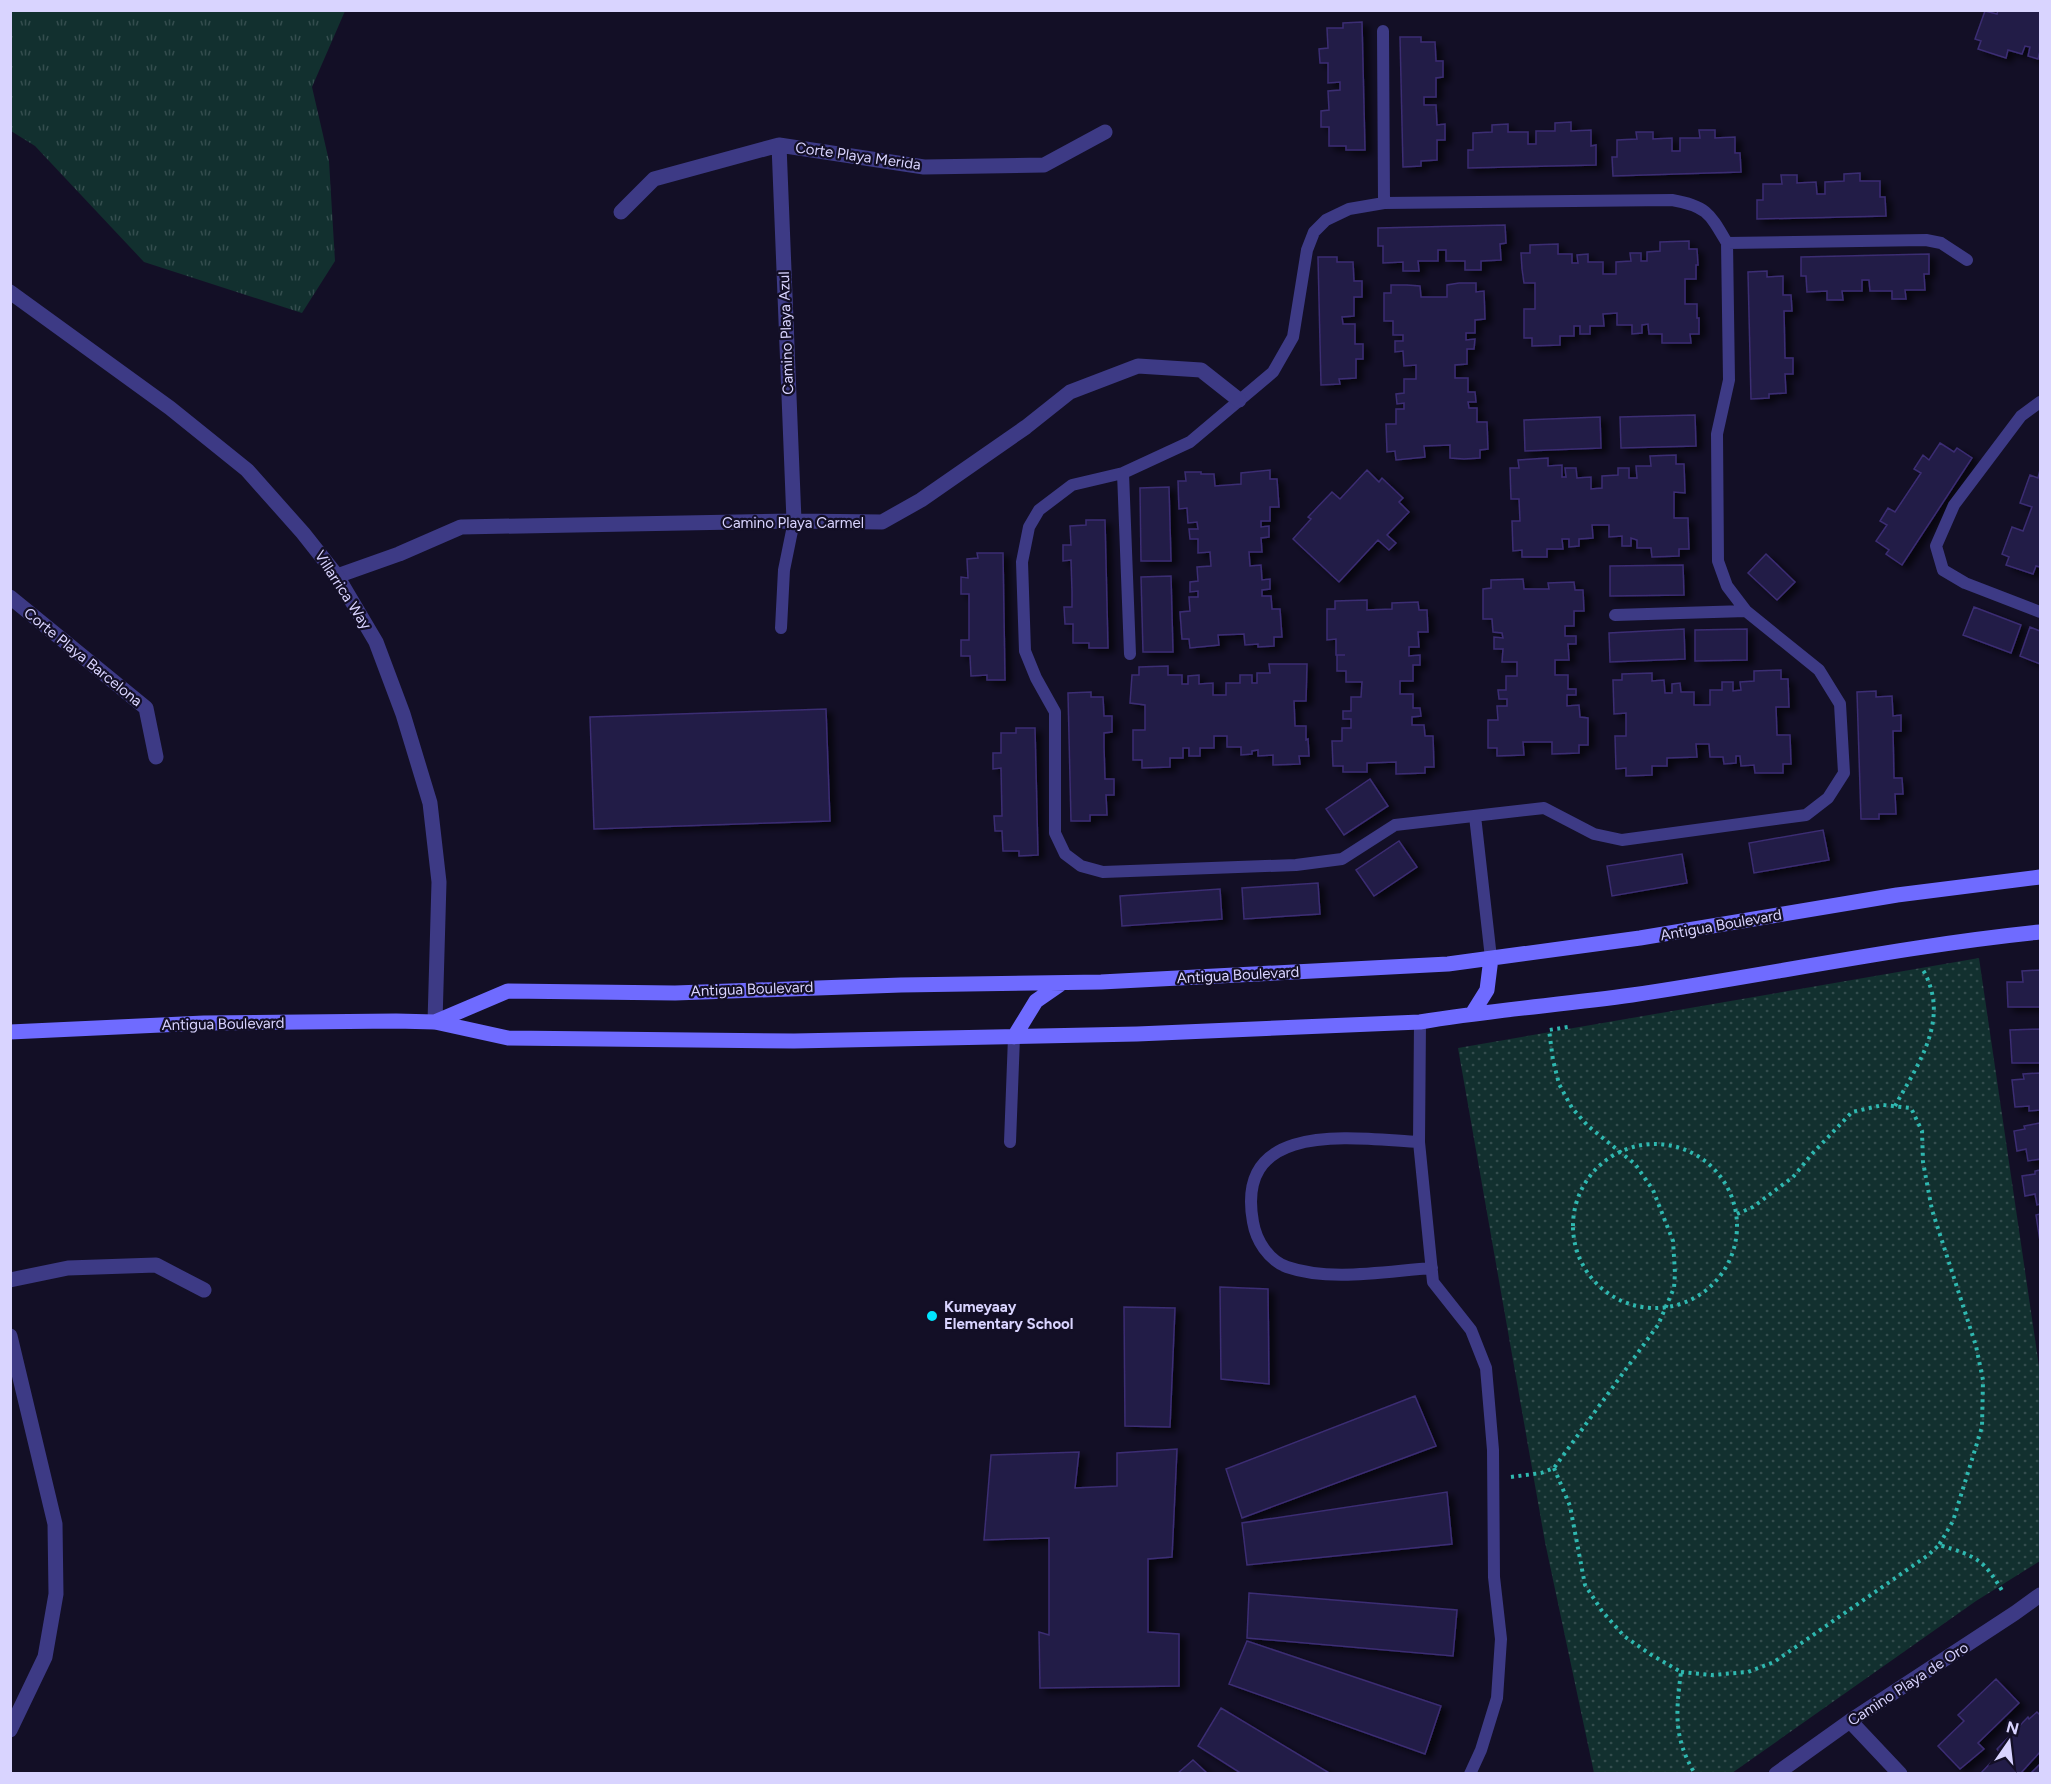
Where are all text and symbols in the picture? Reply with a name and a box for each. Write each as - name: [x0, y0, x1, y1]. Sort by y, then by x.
- street label: Corte Playa Merida: [794, 138, 922, 174]
- street label: Camino Playa Azul: [775, 271, 797, 395]
- street label: Camino Playa Carmel: [722, 514, 864, 532]
- street label: Villarrica Way: [311, 547, 375, 633]
- street label: Corte Playa Barcelona: [20, 604, 146, 710]
- street label: Antigua Boulevard: [1659, 905, 1783, 945]
- street label: Antigua Boulevard: [1176, 963, 1300, 987]
- street label: Antigua Boulevard: [690, 978, 814, 1000]
- street label: Antigua Boulevard: [161, 1014, 285, 1034]
- place label: Kumeyaay Elementary School: [944, 1298, 1074, 1333]
- marker: Kumeyaay Elementary School: [925, 1309, 939, 1323]
- street label: Camino Playa de Oro: [1844, 1638, 1972, 1730]
- north arrow: [1979, 1712, 2039, 1772]
- text: N: [2004, 1717, 2021, 1739]

